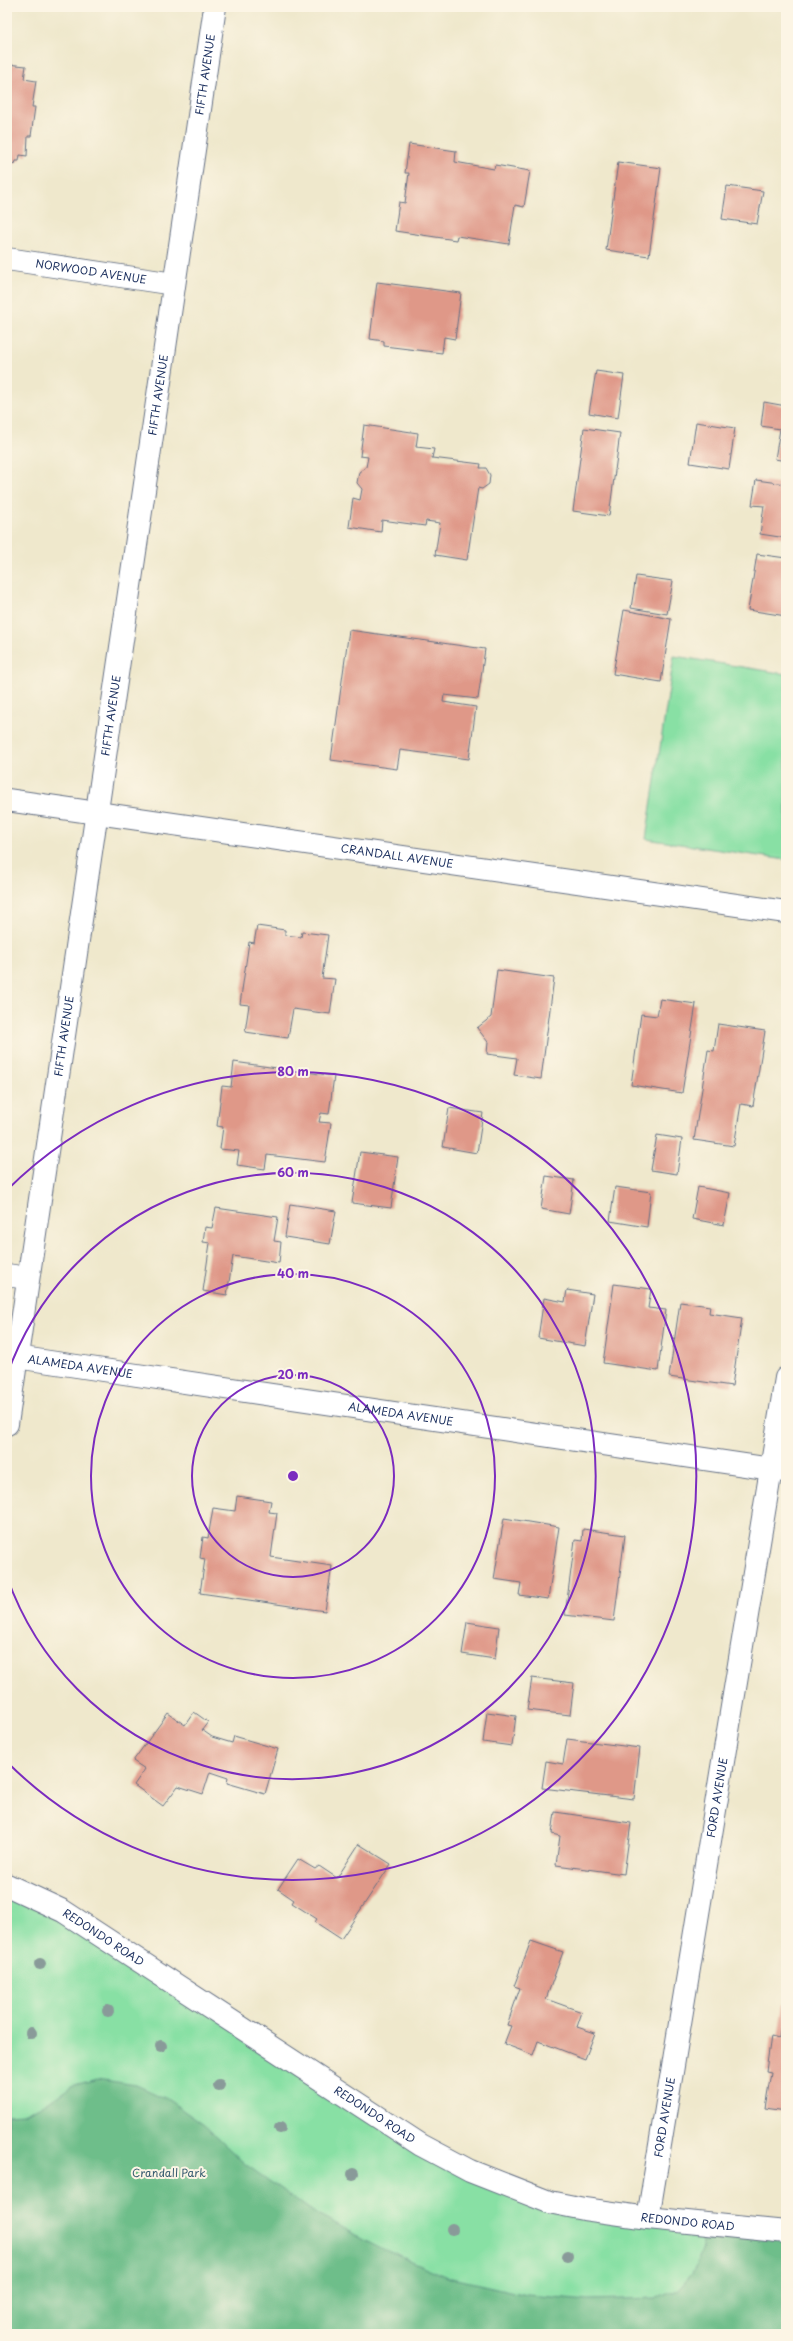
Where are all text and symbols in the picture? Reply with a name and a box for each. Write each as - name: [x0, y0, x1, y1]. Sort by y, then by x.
- street label: FIFTH AVENUE: [190, 33, 219, 116]
- street label: NORWOOD AVENUE: [34, 254, 148, 288]
- street label: FIFTH AVENUE: [143, 353, 172, 437]
- street label: FIFTH AVENUE: [96, 674, 125, 757]
- street label: CRANDALL AVENUE: [340, 839, 454, 872]
- street label: FIFTH AVENUE: [49, 994, 78, 1078]
- text: 80 m: [277, 1062, 309, 1080]
- text: 60 m: [277, 1163, 309, 1181]
- text: 40 m: [277, 1264, 309, 1282]
- street label: ALAMEDA AVENUE: [27, 1350, 134, 1382]
- text: 20 m: [277, 1365, 309, 1383]
- street label: ALAMEDA AVENUE: [347, 1397, 455, 1430]
- centre of rings: [286, 1469, 300, 1483]
- street label: FORD AVENUE: [702, 1756, 732, 1839]
- street label: REDONDO ROAD: [60, 1904, 148, 1970]
- street label: FORD AVENUE: [649, 2076, 679, 2159]
- street label: REDONDO ROAD: [331, 2081, 419, 2147]
- park label: Crandall Park: [132, 2164, 206, 2181]
- street label: REDONDO ROAD: [640, 2208, 735, 2235]

